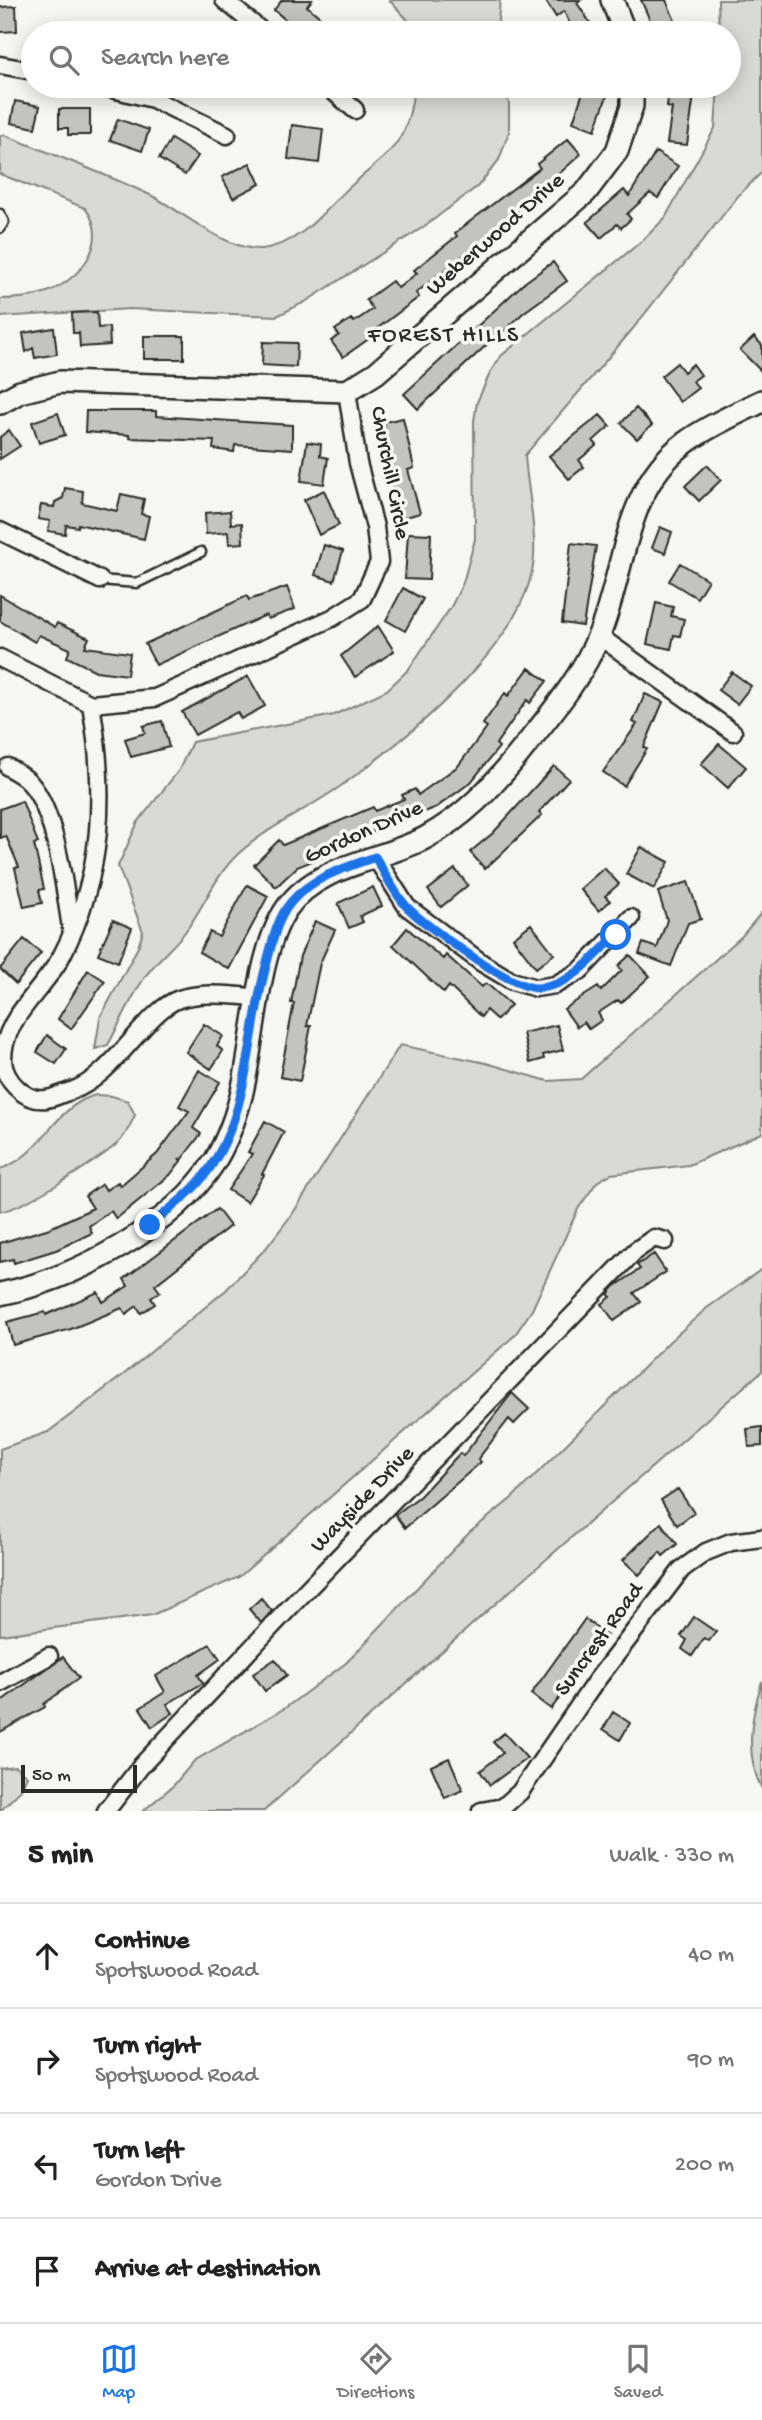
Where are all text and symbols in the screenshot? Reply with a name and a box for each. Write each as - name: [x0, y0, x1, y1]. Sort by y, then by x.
- search box: [21, 21, 741, 98]
- icon: search: [45, 41, 83, 79]
- text: Search here: [101, 44, 229, 75]
- street label: Weberwood Drive: [421, 167, 571, 302]
- district label: FOREST HILLS: [367, 322, 520, 351]
- street label: Churchill Circle: [363, 404, 415, 543]
- street label: Gordon Drive: [301, 794, 428, 871]
- route start: [600, 919, 631, 950]
- route end: [134, 1209, 165, 1240]
- street label: Wayside Drive: [305, 1440, 421, 1559]
- street label: Suncrest Road: [550, 1577, 651, 1702]
- scale bar: [21, 1762, 136, 1794]
- text: 50 m: [32, 1765, 71, 1788]
- text: 5 min: [28, 1839, 93, 1874]
- text: Walk · 330 m: [610, 1843, 734, 1870]
- text: Continue: [95, 1927, 189, 1958]
- icon: ahead: [28, 1937, 66, 1975]
- text: 40 m: [688, 1942, 734, 1969]
- text: Spotswood Road: [95, 1958, 258, 1985]
- text: Turn right: [95, 2032, 199, 2063]
- icon: right: [28, 2042, 66, 2080]
- text: 90 m: [688, 2047, 734, 2074]
- text: Spotswood Road: [95, 2063, 258, 2090]
- text: Turn left: [95, 2137, 183, 2168]
- icon: left: [28, 2147, 66, 2185]
- text: 200 m: [675, 2152, 734, 2179]
- text: Gordon Drive: [95, 2168, 222, 2195]
- icon: arrive: [28, 2252, 66, 2290]
- text: Arrive at destination: [95, 2255, 320, 2286]
- tab: Map: [100, 2340, 138, 2405]
- tab: Directions: [337, 2340, 414, 2405]
- tab: Saved: [614, 2340, 662, 2405]

